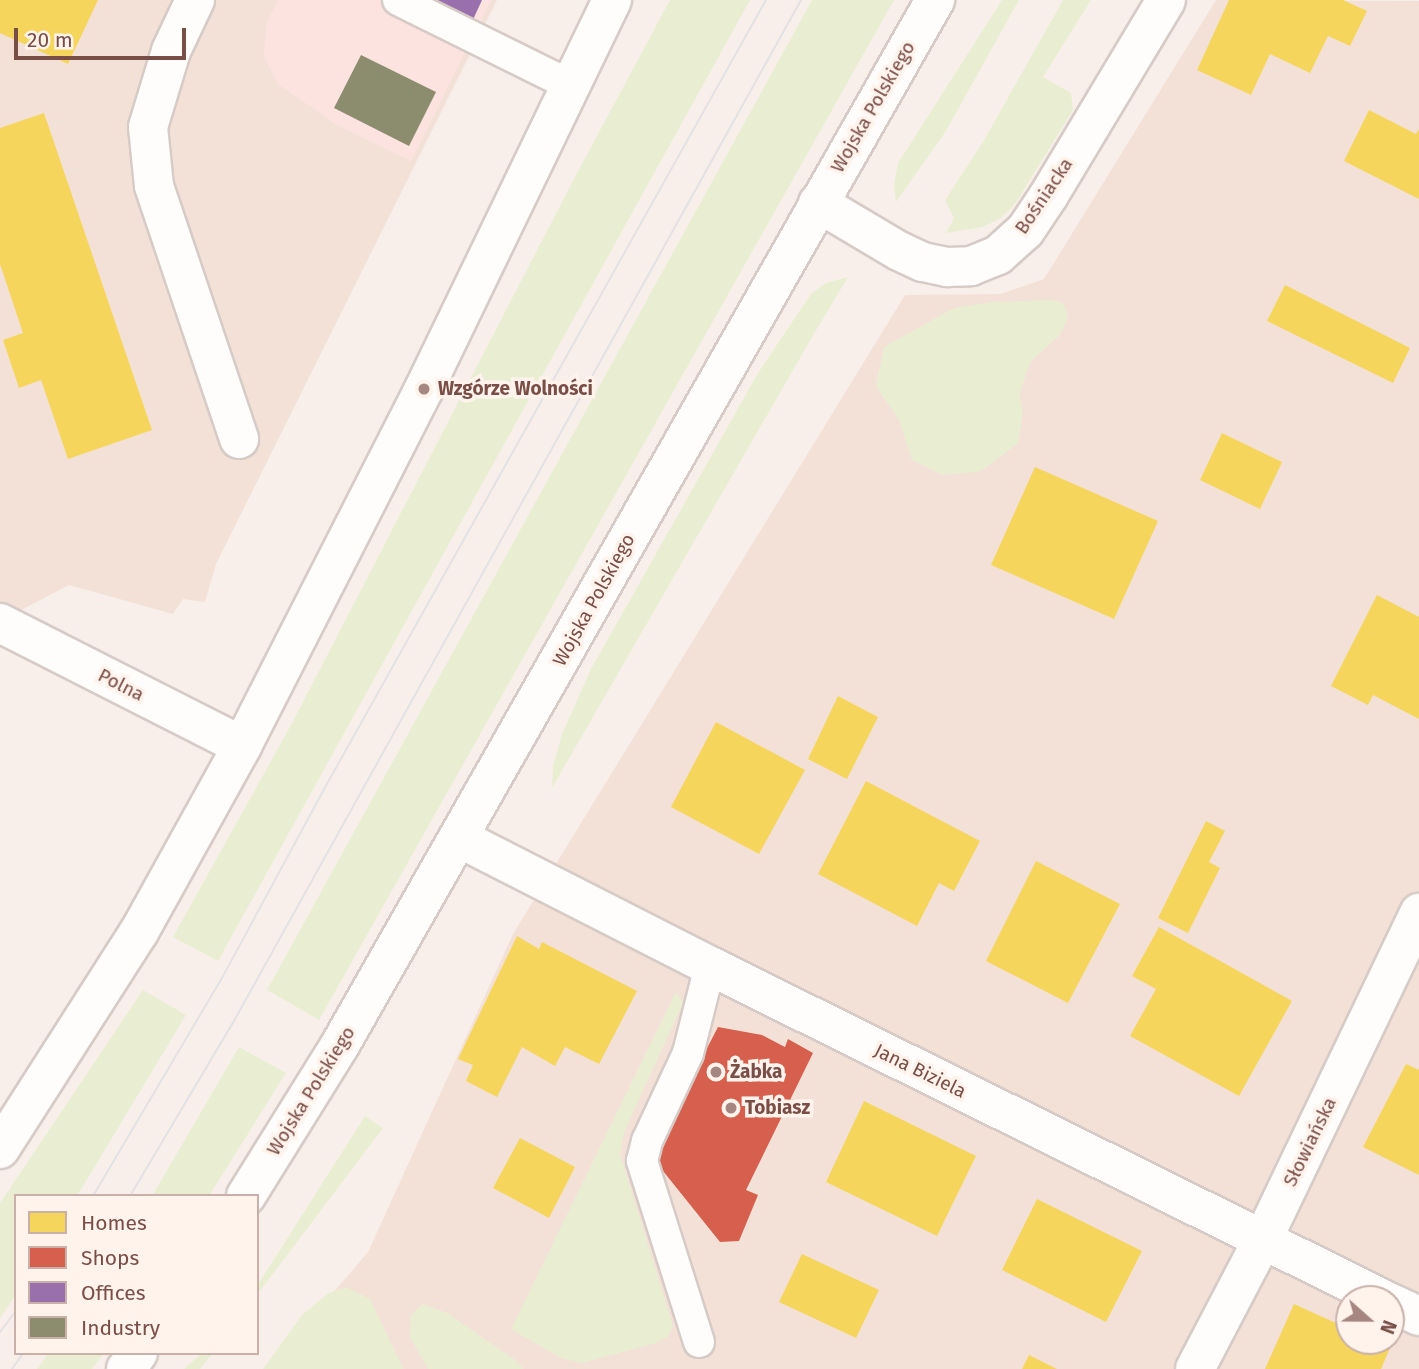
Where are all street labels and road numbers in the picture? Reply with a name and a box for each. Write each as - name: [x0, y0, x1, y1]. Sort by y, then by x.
- street label: Wojska Polskiego: [826, 37, 920, 177]
- street label: Bośniacka: [1010, 153, 1078, 239]
- street label: Wojska Polskiego: [548, 530, 640, 670]
- street label: Polna: [94, 664, 148, 706]
- street label: Wojska Polskiego: [262, 1022, 360, 1160]
- street label: Jana Biziela: [870, 1039, 970, 1103]
- street label: Słowiańska: [1279, 1094, 1341, 1190]

